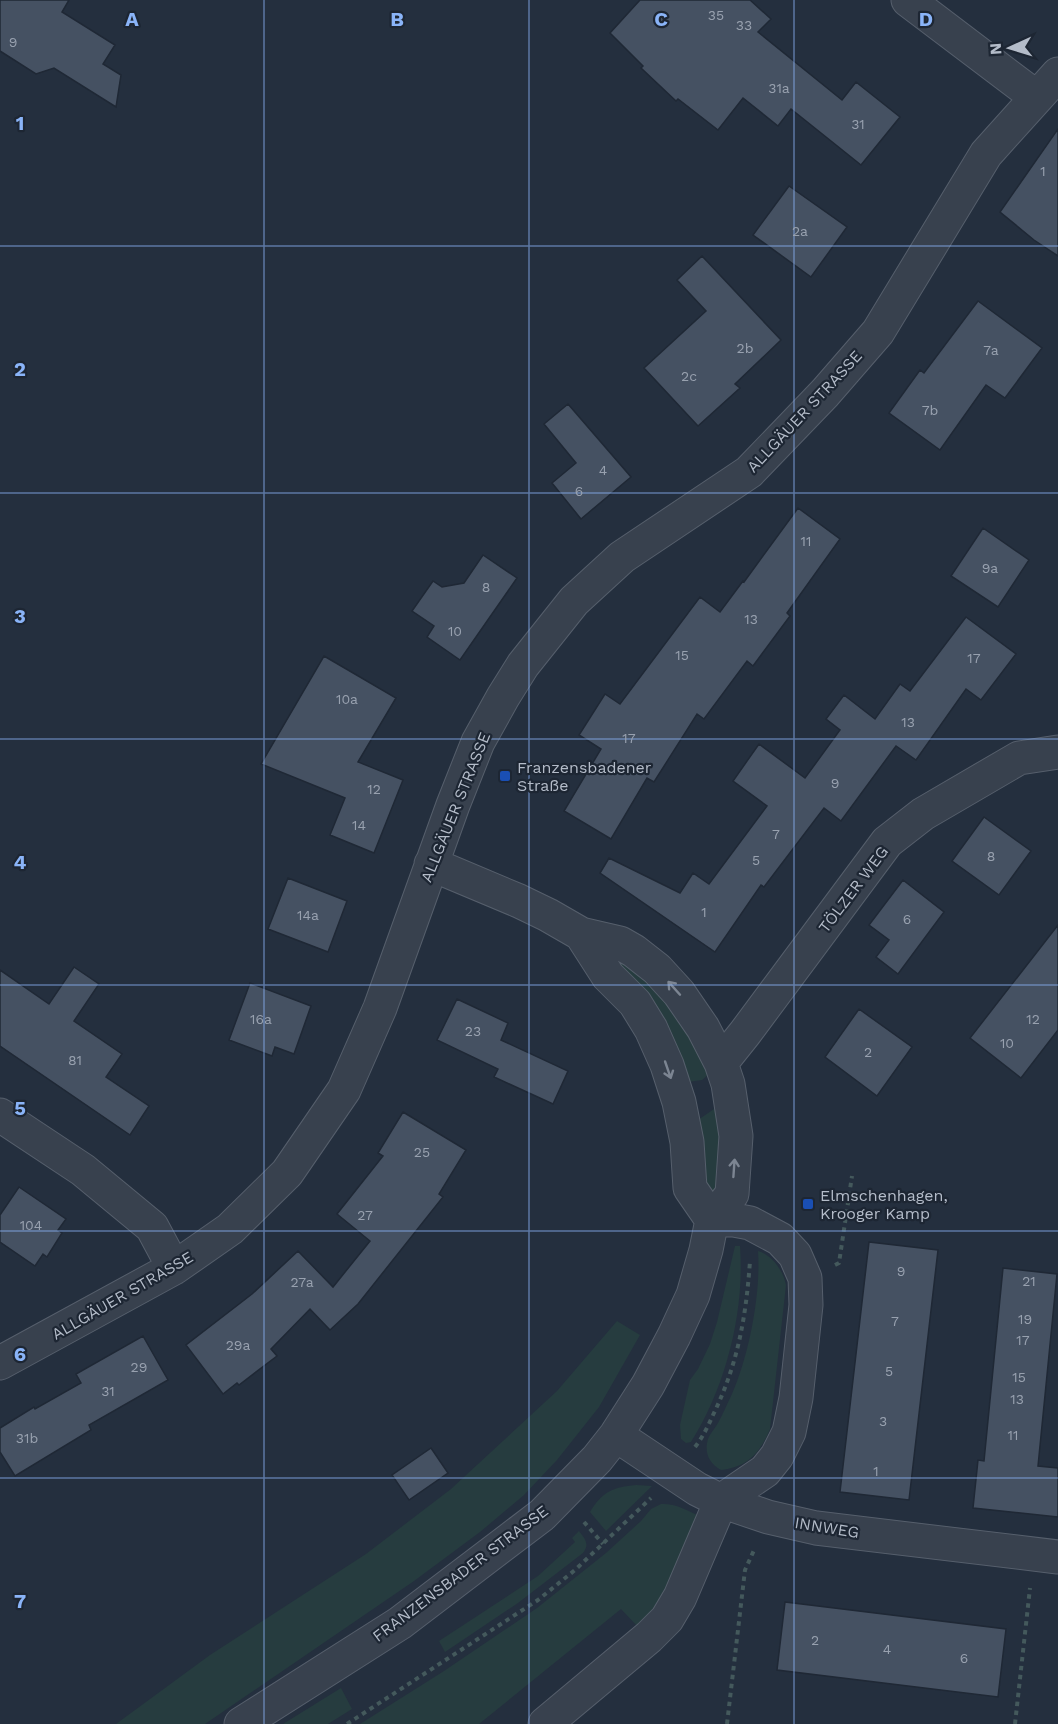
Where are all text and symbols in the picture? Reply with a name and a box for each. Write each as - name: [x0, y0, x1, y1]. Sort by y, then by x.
- text: A: [125, 7, 139, 31]
- text: B: [390, 7, 404, 31]
- text: C: [654, 7, 668, 31]
- house number: 35: [708, 7, 724, 23]
- text: D: [919, 7, 933, 31]
- house number: 33: [736, 17, 752, 33]
- north arrow: [980, 18, 1040, 78]
- house number: 9: [9, 34, 17, 50]
- text: N: [986, 42, 1005, 56]
- house number: 31a: [768, 80, 790, 96]
- text: 1: [16, 111, 24, 135]
- house number: 31: [851, 116, 865, 132]
- house number: 1: [1040, 163, 1046, 179]
- house number: 2a: [792, 223, 808, 239]
- house number: 2b: [737, 340, 753, 356]
- house number: 7a: [983, 342, 999, 358]
- street label: ALLGÄUER STRASSE: [743, 346, 866, 476]
- text: 2: [14, 357, 26, 381]
- house number: 2c: [681, 368, 697, 384]
- house number: 7b: [922, 402, 938, 418]
- house number: 4: [599, 462, 607, 478]
- house number: 6: [575, 483, 583, 499]
- house number: 11: [801, 533, 811, 549]
- house number: 9a: [982, 560, 998, 576]
- house number: 8: [482, 579, 490, 595]
- text: 3: [14, 604, 26, 628]
- house number: 13: [744, 611, 758, 627]
- house number: 10: [448, 623, 462, 639]
- house number: 15: [675, 647, 689, 663]
- house number: 17: [967, 650, 981, 666]
- house number: 10a: [336, 691, 358, 707]
- house number: 13: [901, 714, 915, 730]
- street label: ALLGÄUER STRASSE: [417, 729, 494, 885]
- house number: 17: [622, 730, 636, 746]
- place label: Franzensbadener Straße: [517, 758, 652, 795]
- marker: Franzensbadener Straße: [498, 769, 512, 783]
- house number: 9: [831, 775, 839, 791]
- house number: 12: [367, 781, 381, 797]
- house number: 14: [352, 817, 366, 833]
- house number: 7: [772, 826, 780, 842]
- street label: TÖLZER WEG: [815, 842, 892, 936]
- house number: 8: [987, 848, 995, 864]
- text: 4: [14, 850, 27, 874]
- house number: 5: [752, 852, 760, 868]
- house number: 1: [701, 904, 707, 920]
- house number: 14a: [297, 907, 319, 923]
- house number: 6: [903, 911, 911, 927]
- one-way arrow: [667, 981, 681, 996]
- house number: 16a: [250, 1011, 272, 1027]
- house number: 12: [1026, 1011, 1040, 1027]
- house number: 23: [465, 1023, 481, 1039]
- house number: 10: [1000, 1035, 1014, 1051]
- house number: 2: [864, 1044, 872, 1060]
- house number: 81: [68, 1052, 82, 1068]
- one-way arrow: [664, 1060, 675, 1079]
- text: 5: [14, 1096, 26, 1120]
- house number: 25: [414, 1144, 430, 1160]
- one-way arrow: [729, 1158, 740, 1178]
- place label: Elmschenhagen, Krooger Kamp: [820, 1186, 948, 1223]
- marker: Elmschenhagen, Krooger Kamp: [801, 1197, 815, 1211]
- house number: 27: [357, 1207, 373, 1223]
- house number: 104: [20, 1217, 42, 1233]
- street label: ALLGÄUER STRASSE: [48, 1247, 196, 1344]
- house number: 9: [897, 1263, 905, 1279]
- house number: 21: [1022, 1273, 1036, 1289]
- house number: 27a: [290, 1274, 314, 1290]
- house number: 19: [1018, 1311, 1032, 1327]
- house number: 7: [891, 1313, 899, 1329]
- house number: 17: [1016, 1332, 1030, 1348]
- house number: 29a: [226, 1337, 250, 1353]
- text: 6: [14, 1342, 26, 1366]
- house number: 29: [131, 1359, 147, 1375]
- house number: 5: [885, 1363, 893, 1379]
- house number: 15: [1012, 1369, 1026, 1385]
- house number: 31: [101, 1383, 115, 1399]
- house number: 13: [1010, 1391, 1024, 1407]
- house number: 3: [879, 1413, 887, 1429]
- house number: 11: [1008, 1427, 1018, 1443]
- house number: 31b: [16, 1430, 38, 1446]
- house number: 1: [873, 1463, 879, 1479]
- street label: FRANZENSBADER STRASSE: [369, 1501, 552, 1646]
- street label: INNWEG: [793, 1513, 861, 1542]
- text: 7: [14, 1589, 26, 1613]
- house number: 2: [811, 1632, 819, 1648]
- house number: 4: [883, 1641, 891, 1657]
- house number: 6: [960, 1650, 968, 1666]

